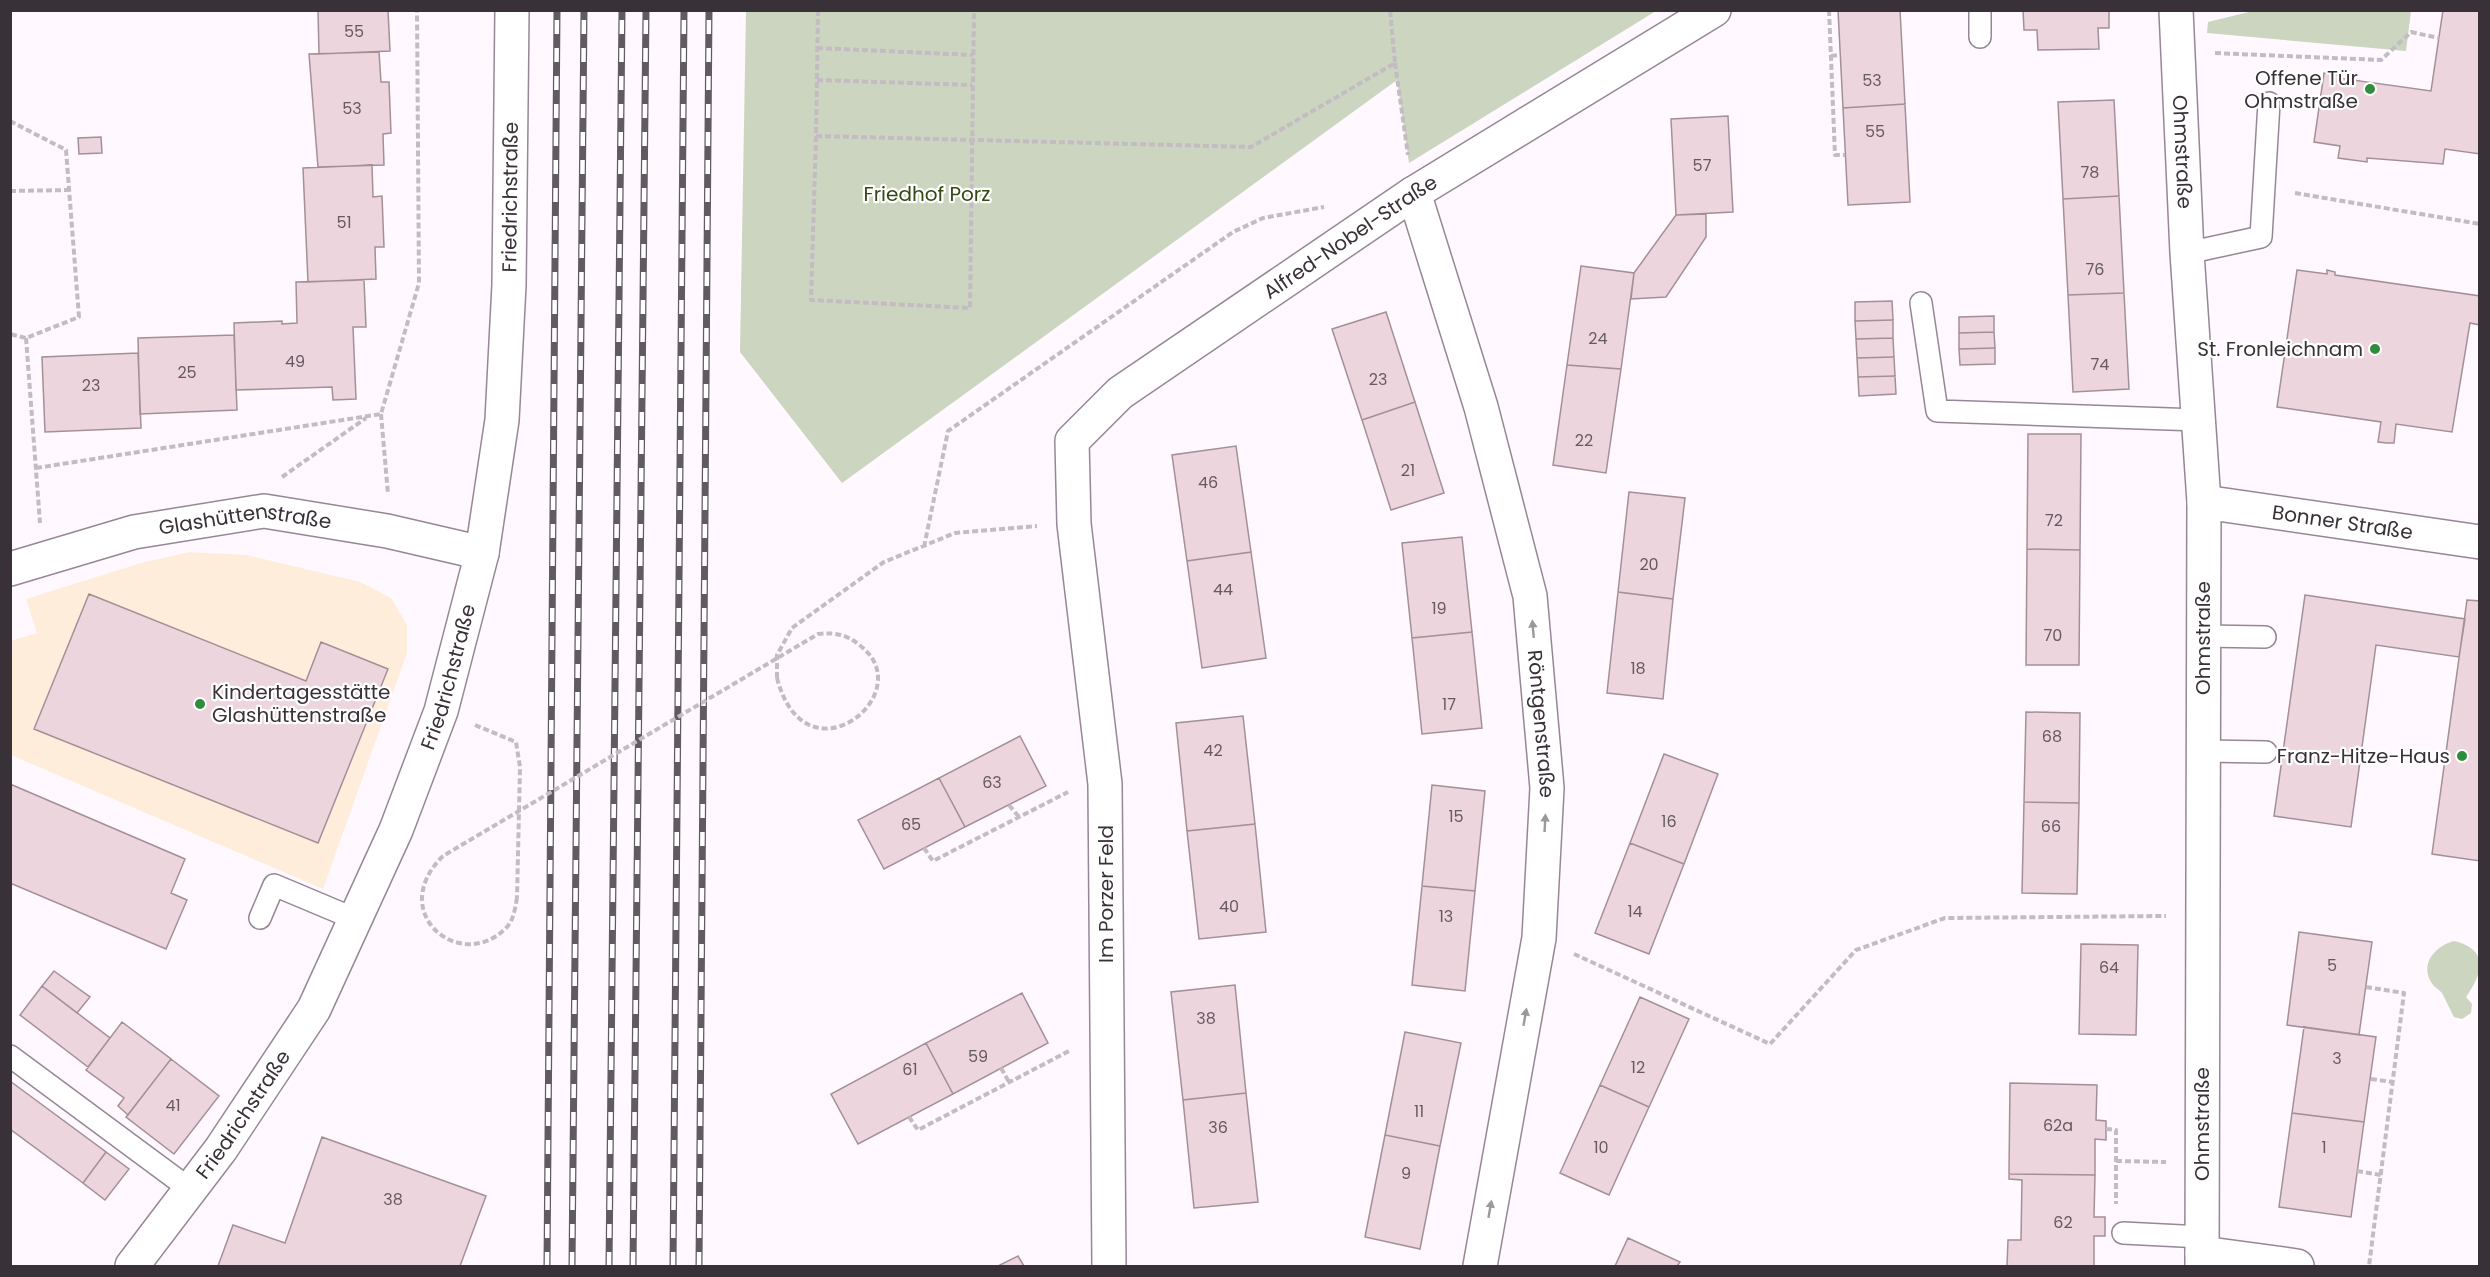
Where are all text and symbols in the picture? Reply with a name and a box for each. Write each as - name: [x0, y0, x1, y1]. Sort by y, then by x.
- house number: 55: [344, 20, 364, 43]
- place label: Offene Tür Ohmstraße: [2244, 64, 2358, 115]
- house number: 53: [1862, 69, 1882, 92]
- marker: Offene Tür Ohmstraße: [2363, 82, 2377, 96]
- street label: Ohmstraße: [2166, 94, 2199, 209]
- house number: 53: [342, 97, 362, 120]
- house number: 55: [1865, 120, 1885, 143]
- street label: Friedrichstraße: [495, 122, 525, 273]
- house number: 57: [1693, 154, 1712, 177]
- house number: 78: [2081, 161, 2099, 184]
- street label: Alfred-Nobel-Straße: [1258, 168, 1442, 306]
- park label: Friedhof Porz: [864, 180, 990, 208]
- house number: 51: [336, 211, 352, 234]
- house number: 76: [2086, 258, 2104, 281]
- house number: 24: [1588, 327, 1608, 350]
- place label: St. Fronleichnam: [2197, 335, 2363, 363]
- marker: St. Fronleichnam: [2368, 342, 2382, 356]
- house number: 49: [285, 350, 305, 373]
- house number: 74: [2091, 353, 2109, 376]
- house number: 25: [177, 361, 197, 384]
- house number: 23: [1369, 368, 1387, 391]
- house number: 23: [82, 374, 100, 397]
- house number: 22: [1575, 429, 1593, 452]
- house number: 21: [1401, 459, 1415, 482]
- house number: 46: [1198, 471, 1218, 494]
- street label: Glashüttenstraße: [157, 497, 334, 542]
- street label: Bonner Straße: [2270, 498, 2415, 546]
- house number: 72: [2045, 509, 2063, 532]
- house number: 20: [1639, 553, 1659, 576]
- house number: 44: [1213, 578, 1233, 601]
- street label: Ohmstraße: [2189, 581, 2217, 695]
- house number: 19: [1431, 597, 1447, 620]
- street label: Friedrichstraße: [414, 601, 482, 754]
- one-way arrow: [1528, 620, 1538, 639]
- house number: 70: [2044, 624, 2062, 647]
- street label: Röntgenstraße: [1521, 649, 1561, 799]
- house number: 18: [1630, 657, 1646, 680]
- place label: Kindertagesstätte Glashüttenstraße: [212, 678, 390, 729]
- house number: 17: [1442, 693, 1456, 716]
- marker: Kindertagesstätte Glashüttenstraße: [193, 697, 207, 711]
- house number: 68: [2042, 725, 2062, 748]
- house number: 42: [1203, 739, 1223, 762]
- place label: Franz-Hitze-Haus: [2277, 742, 2450, 770]
- marker: Franz-Hitze-Haus: [2455, 749, 2469, 763]
- house number: 63: [982, 771, 1002, 794]
- house number: 15: [1448, 805, 1464, 828]
- house number: 16: [1661, 810, 1677, 833]
- house number: 65: [901, 813, 921, 836]
- one-way arrow: [1540, 814, 1550, 833]
- house number: 66: [2041, 815, 2061, 838]
- street label: Im Porzer Feld: [1092, 825, 1120, 963]
- house number: 40: [1219, 895, 1239, 918]
- house number: 14: [1627, 900, 1643, 923]
- house number: 13: [1439, 905, 1453, 928]
- house number: 5: [2327, 954, 2337, 977]
- house number: 64: [2099, 956, 2119, 979]
- house number: 38: [1196, 1007, 1216, 1030]
- one-way arrow: [1520, 1007, 1529, 1026]
- street label: Friedrichstraße: [189, 1044, 297, 1185]
- house number: 59: [968, 1045, 988, 1068]
- house number: 3: [2332, 1047, 2342, 1070]
- house number: 12: [1631, 1056, 1645, 1079]
- house number: 61: [902, 1058, 918, 1081]
- street label: Ohmstraße: [2188, 1067, 2216, 1181]
- house number: 41: [165, 1094, 181, 1117]
- house number: 11: [1414, 1100, 1424, 1123]
- house number: 62a: [2043, 1114, 2073, 1137]
- house number: 36: [1208, 1116, 1228, 1139]
- house number: 10: [1593, 1136, 1609, 1159]
- house number: 1: [2321, 1136, 2327, 1159]
- house number: 9: [1401, 1162, 1411, 1185]
- house number: 38: [383, 1188, 403, 1211]
- one-way arrow: [1486, 1199, 1495, 1218]
- house number: 62: [2053, 1211, 2073, 1234]

